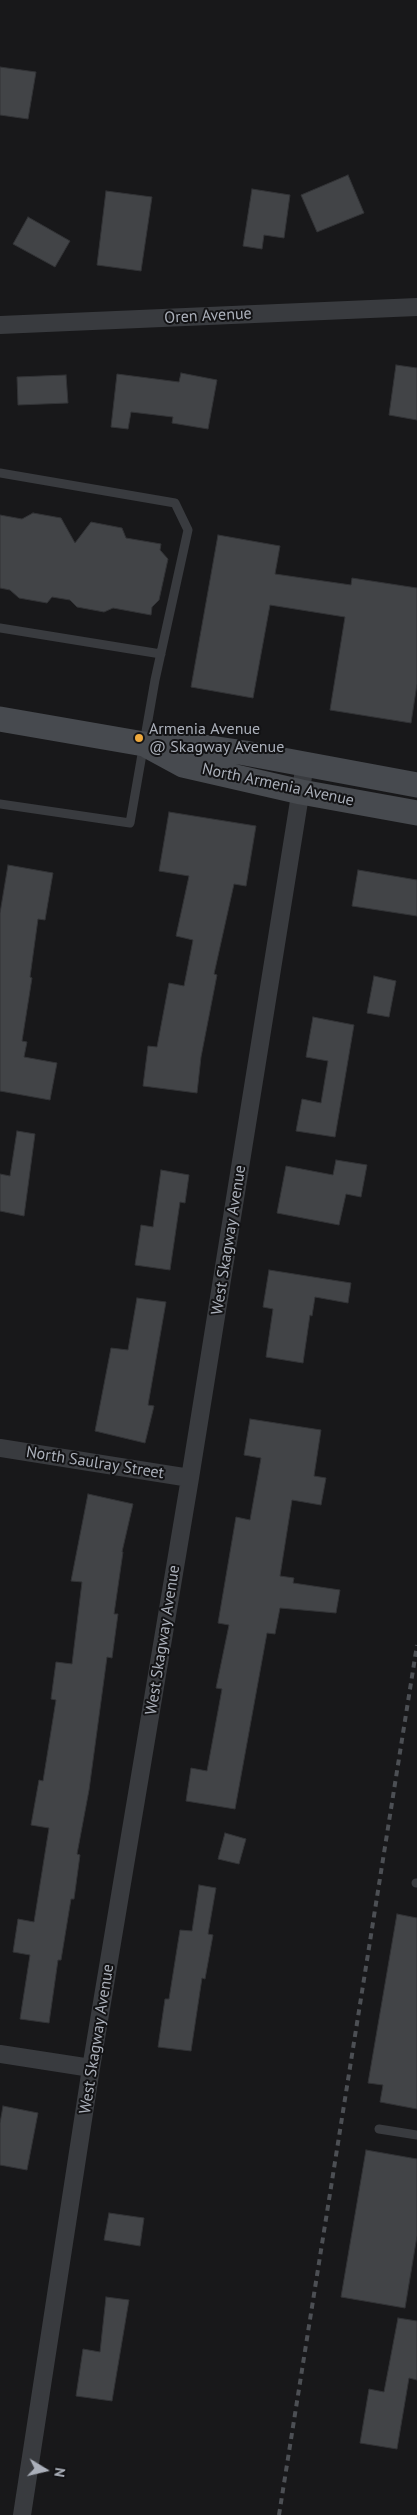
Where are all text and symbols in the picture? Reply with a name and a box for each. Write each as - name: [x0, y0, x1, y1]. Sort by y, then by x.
- street label: Oren Avenue: [164, 304, 252, 328]
- place label: Armenia Avenue @ Skagway Avenue: [149, 719, 284, 757]
- marker: Armenia Avenue @ Skagway Avenue: [133, 732, 145, 744]
- street label: North Armenia Avenue: [200, 760, 356, 810]
- street label: West Skagway Avenue: [208, 1164, 250, 1316]
- street label: North Saulray Street: [25, 1443, 165, 1483]
- street label: West Skagway Avenue: [142, 1564, 184, 1716]
- street label: West Skagway Avenue: [76, 1963, 118, 2115]
- north arrow: [20, 2445, 70, 2495]
- text: N: [50, 2466, 69, 2478]

